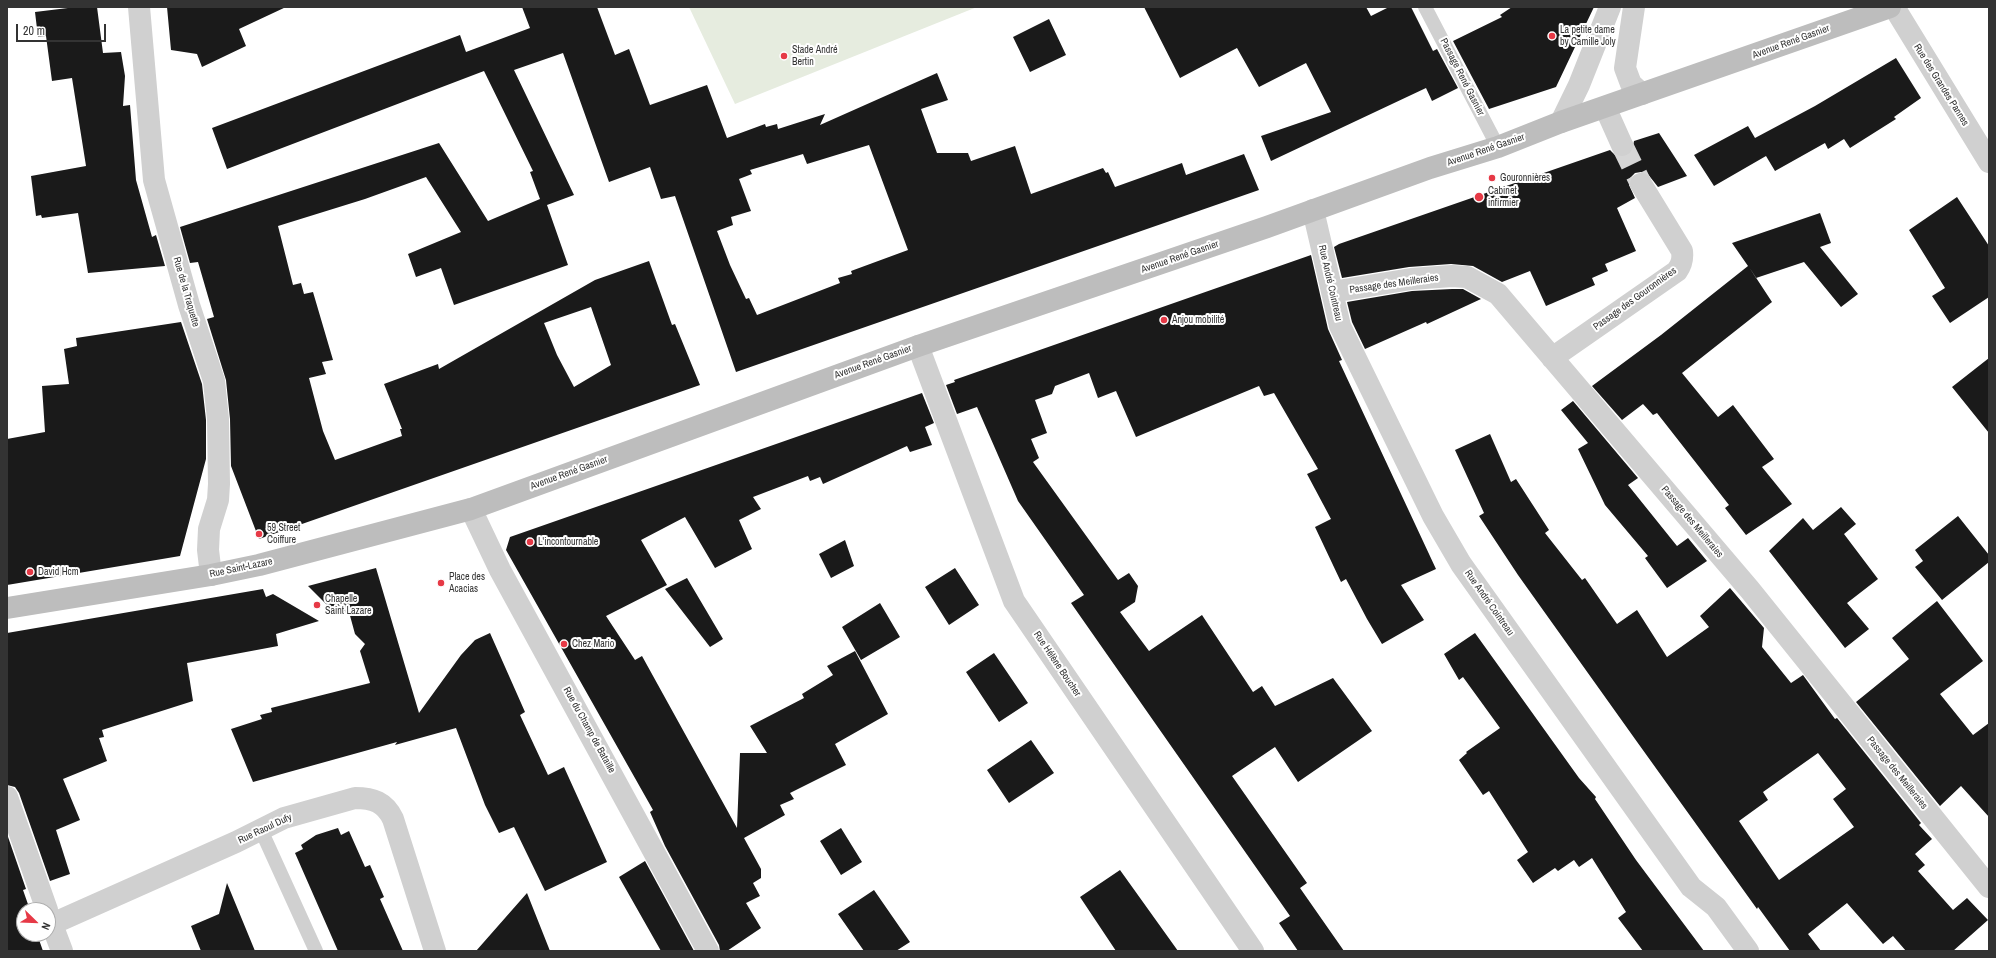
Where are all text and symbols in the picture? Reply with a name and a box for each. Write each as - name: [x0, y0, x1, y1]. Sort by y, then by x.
- scale bar: [18, 16, 108, 42]
- text: 20 m: [23, 23, 45, 39]
- street label: Avenue René Gasnier: [1751, 23, 1831, 61]
- place label: La petite dame by Camille Joly: [1560, 24, 1616, 48]
- marker: La petite dame by Camille Joly: [1547, 31, 1557, 41]
- street label: Passage René Gasnier: [1437, 36, 1487, 118]
- street label: Rue des Grandes Pannes: [1911, 42, 1971, 128]
- place label: Stade André Bertin: [792, 44, 838, 68]
- marker: Stade André Bertin: [779, 51, 789, 61]
- street label: Avenue René Gasnier: [1446, 131, 1526, 169]
- place label: Gouronnières: [1500, 172, 1550, 184]
- marker: Gouronnières: [1487, 173, 1497, 183]
- place label: Cabinet infirmier: [1488, 185, 1519, 208]
- marker: Cabinet infirmier: [1473, 191, 1485, 203]
- street label: Avenue René Gasnier: [1140, 238, 1220, 276]
- street label: Rue André Cointreau: [1315, 244, 1345, 322]
- street label: Rue de la Traquette: [170, 256, 202, 328]
- street label: Passage des Gouronnières: [1591, 265, 1679, 333]
- street label: Passage des Meilleraies: [1349, 272, 1439, 296]
- place label: Anjou mobilité: [1172, 314, 1224, 326]
- marker: Anjou mobilité: [1159, 315, 1169, 325]
- street label: Avenue René Gasnier: [833, 343, 913, 381]
- street label: Avenue René Gasnier: [529, 454, 609, 492]
- street label: Passage des Meilleraies: [1659, 484, 1725, 560]
- place label: 59 Street Coiffure: [267, 522, 300, 546]
- marker: 59 Street Coiffure: [254, 529, 264, 539]
- place label: L'incontournable: [538, 536, 598, 548]
- marker: L'incontournable: [525, 537, 535, 547]
- street label: Rue Saint-Lazare: [208, 555, 274, 581]
- place label: David Hcm: [38, 566, 79, 578]
- marker: David Hcm: [25, 567, 35, 577]
- street label: Rue André Cointreau: [1462, 568, 1516, 638]
- place label: Place des Acacias: [449, 571, 485, 594]
- marker: Place des Acacias: [436, 578, 446, 588]
- place label: Chapelle Saint Lazare: [325, 593, 371, 616]
- marker: Chapelle Saint Lazare: [312, 600, 322, 610]
- street label: Rue Hélène Boucher: [1031, 629, 1083, 699]
- place label: Chez Mario: [572, 638, 614, 650]
- marker: Chez Mario: [559, 639, 569, 649]
- street label: Rue du Champ de Bataille: [560, 685, 618, 775]
- street label: Passage des Meilleraies: [1864, 734, 1930, 812]
- street label: Rue Raoul Dufy: [236, 811, 294, 847]
- north arrow: [16, 902, 56, 942]
- text: N: [38, 921, 54, 932]

